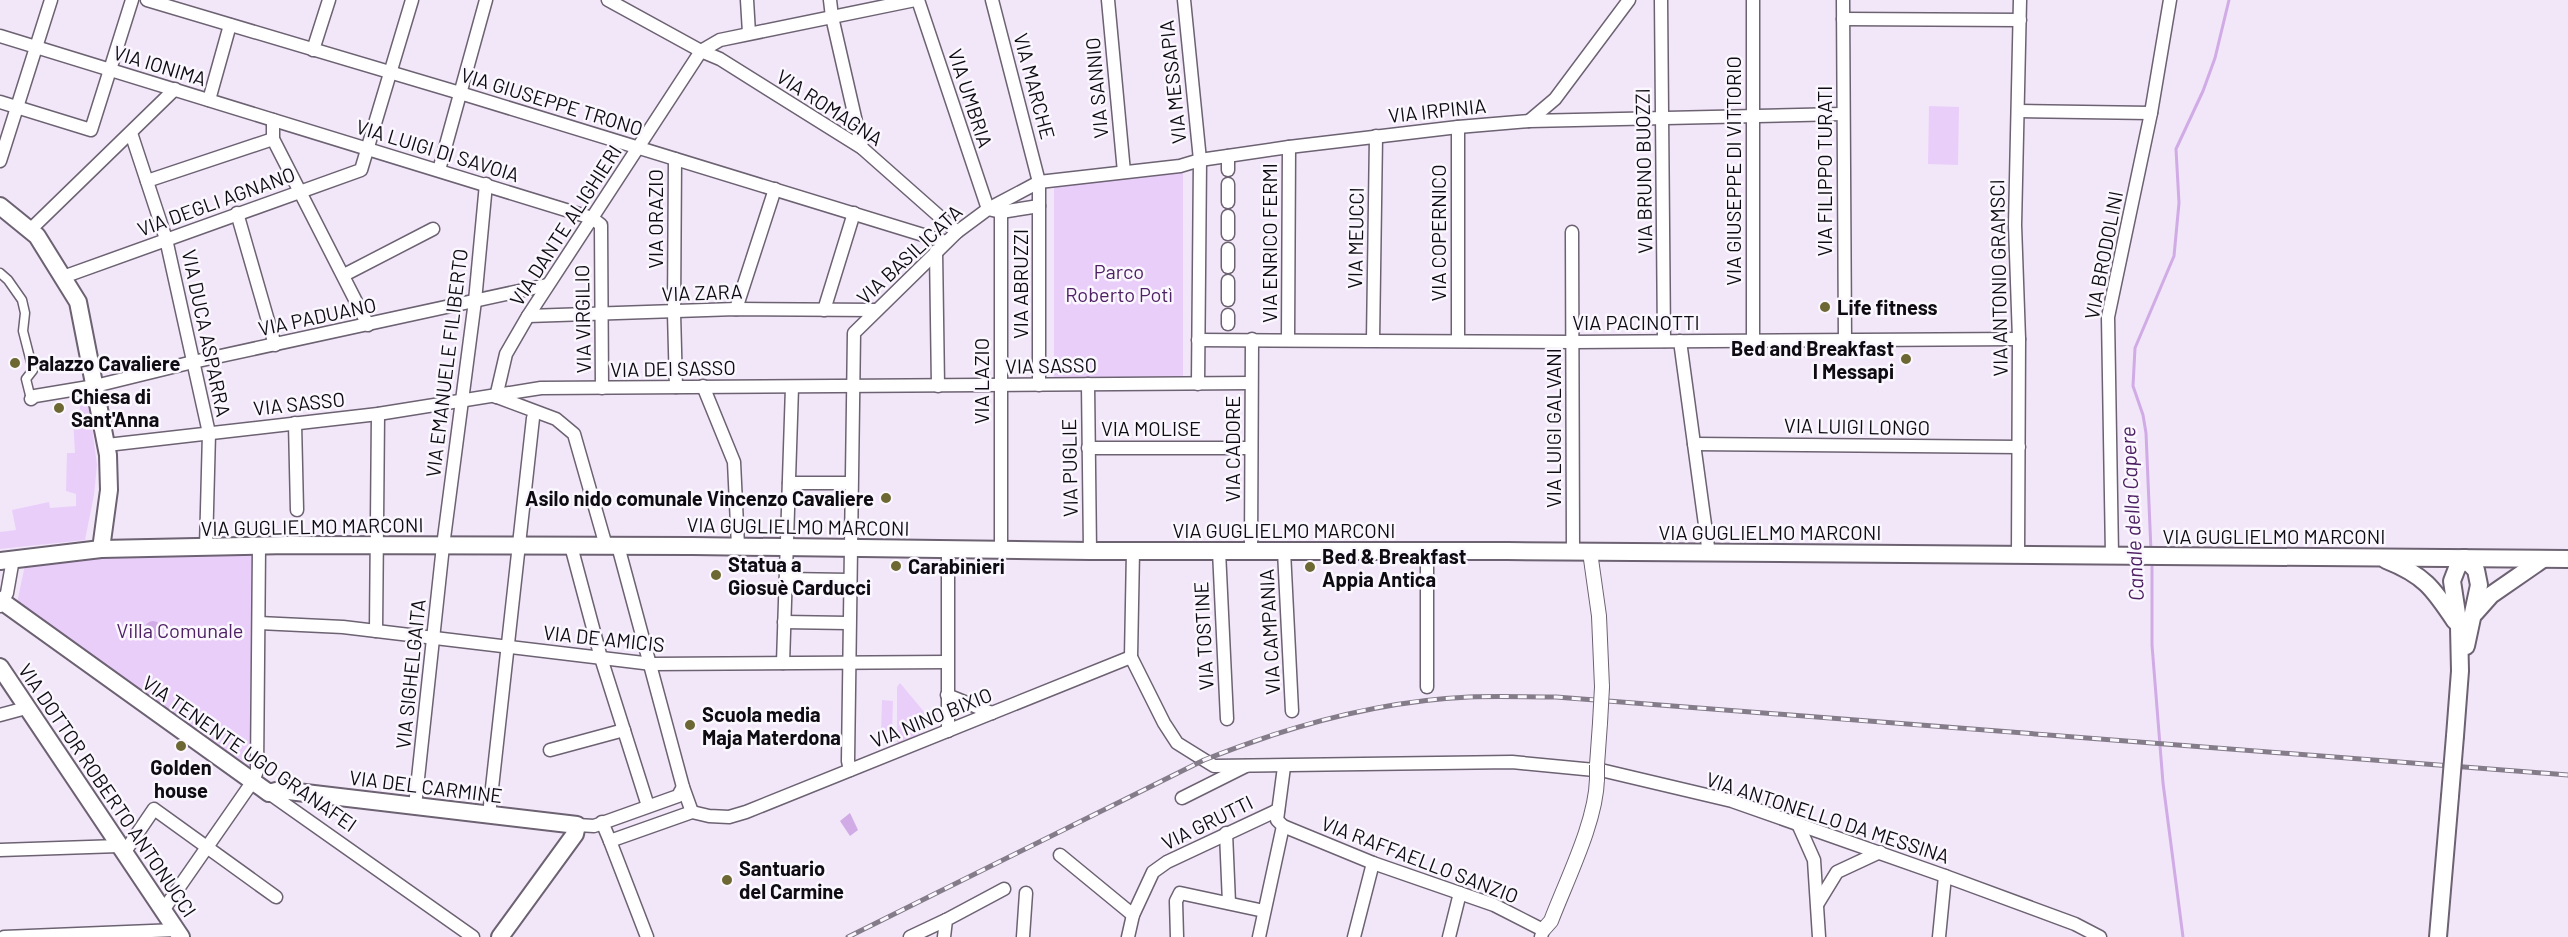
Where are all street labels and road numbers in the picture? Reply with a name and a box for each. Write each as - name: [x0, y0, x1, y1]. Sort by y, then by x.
- street label: VIA MESSAPIA: [1154, 19, 1190, 145]
- street label: VIA MARCHE: [1009, 30, 1061, 142]
- street label: VIA SANNIO: [1080, 36, 1112, 140]
- street label: VIA IONIMA: [111, 40, 209, 90]
- street label: VIA UMBRIA: [944, 46, 998, 150]
- street label: VIA GIUSEPPE DI VITTORIO: [1721, 56, 1745, 286]
- street label: VIA GIUSEPPE TRONO: [458, 62, 646, 140]
- street label: VIA ROMAGNA: [772, 64, 888, 150]
- street label: VIA FILIPPO TURATI: [1812, 85, 1836, 257]
- street label: VIA BRUNO BUOZZI: [1630, 88, 1656, 254]
- street label: VIA IRPINIA: [1387, 93, 1487, 127]
- street label: VIA LUIGI DI SAVOIA: [353, 114, 523, 186]
- street label: VIA DANTE ALIGHIERI: [504, 140, 626, 310]
- street label: VIA DEGLI AGNANO: [134, 161, 298, 241]
- street label: VIA ENRICO FERMI: [1257, 163, 1281, 323]
- street label: VIA COPERNICO: [1426, 164, 1450, 302]
- street label: VIA ORAZIO: [643, 169, 667, 269]
- street label: VIA ANTONIO GRAMSCI: [1984, 179, 2012, 377]
- street label: VIA MEUCCI: [1342, 187, 1368, 289]
- street label: VIA BRODOLINI: [2079, 189, 2127, 321]
- street label: VIA BASILICATA: [851, 199, 967, 309]
- street label: VIA ABRUZZI: [1008, 229, 1032, 339]
- street label: VIA DUCA ASPARRA: [178, 247, 236, 419]
- street label: VIA EMANUELE FILIBERTO: [420, 247, 472, 479]
- street label: VIA VIRGILIO: [569, 264, 595, 374]
- street label: VIA ZARA: [661, 279, 743, 305]
- street label: VIA PADUANO: [256, 292, 378, 340]
- street label: VIA PACINOTTI: [1572, 310, 1700, 334]
- street label: VIA LAZIO: [969, 338, 993, 424]
- street label: VIA LUIGI GALVANI: [1541, 348, 1565, 508]
- street label: VIA SASSO: [1005, 352, 1097, 378]
- street label: VIA DEI SASSO: [610, 355, 736, 381]
- street label: VIA SASSO: [252, 386, 346, 420]
- street label: VIA CADORE: [1220, 396, 1244, 502]
- street label: VIA LUIGI LONGO: [1784, 413, 1930, 439]
- street label: VIA MOLISE: [1101, 416, 1201, 440]
- street label: VIA PUGLIE: [1056, 419, 1082, 517]
- street label: VIA GUGLIELMO MARCONI: [200, 512, 424, 540]
- street label: VIA GUGLIELMO MARCONI: [686, 512, 910, 540]
- street label: VIA GUGLIELMO MARCONI: [1173, 518, 1396, 542]
- street label: VIA GUGLIELMO MARCONI: [1659, 520, 1882, 544]
- street label: VIA GUGLIELMO MARCONI: [2163, 524, 2386, 548]
- street label: VIA CAMPANIA: [1254, 568, 1284, 696]
- street label: VIA TOSTINE: [1188, 581, 1218, 691]
- street label: VIA SIGHELGAITA: [390, 598, 430, 750]
- street label: VIA DE AMICIS: [542, 620, 666, 656]
- street label: VIA DOTTOR ROBERTO ANTONUCCI: [14, 659, 202, 921]
- street label: VIA TENENTE UGO GRANAFEI: [138, 670, 362, 836]
- street label: VIA NINO BIXIO: [867, 682, 995, 752]
- street label: VIA DEL CARMINE: [348, 765, 504, 807]
- street label: VIA ANTONELLO DA MESSINA: [1703, 766, 1953, 868]
- street label: VIA GRUTTI: [1157, 790, 1257, 854]
- street label: VIA RAFFAELLO SANZIO: [1318, 810, 1522, 908]

